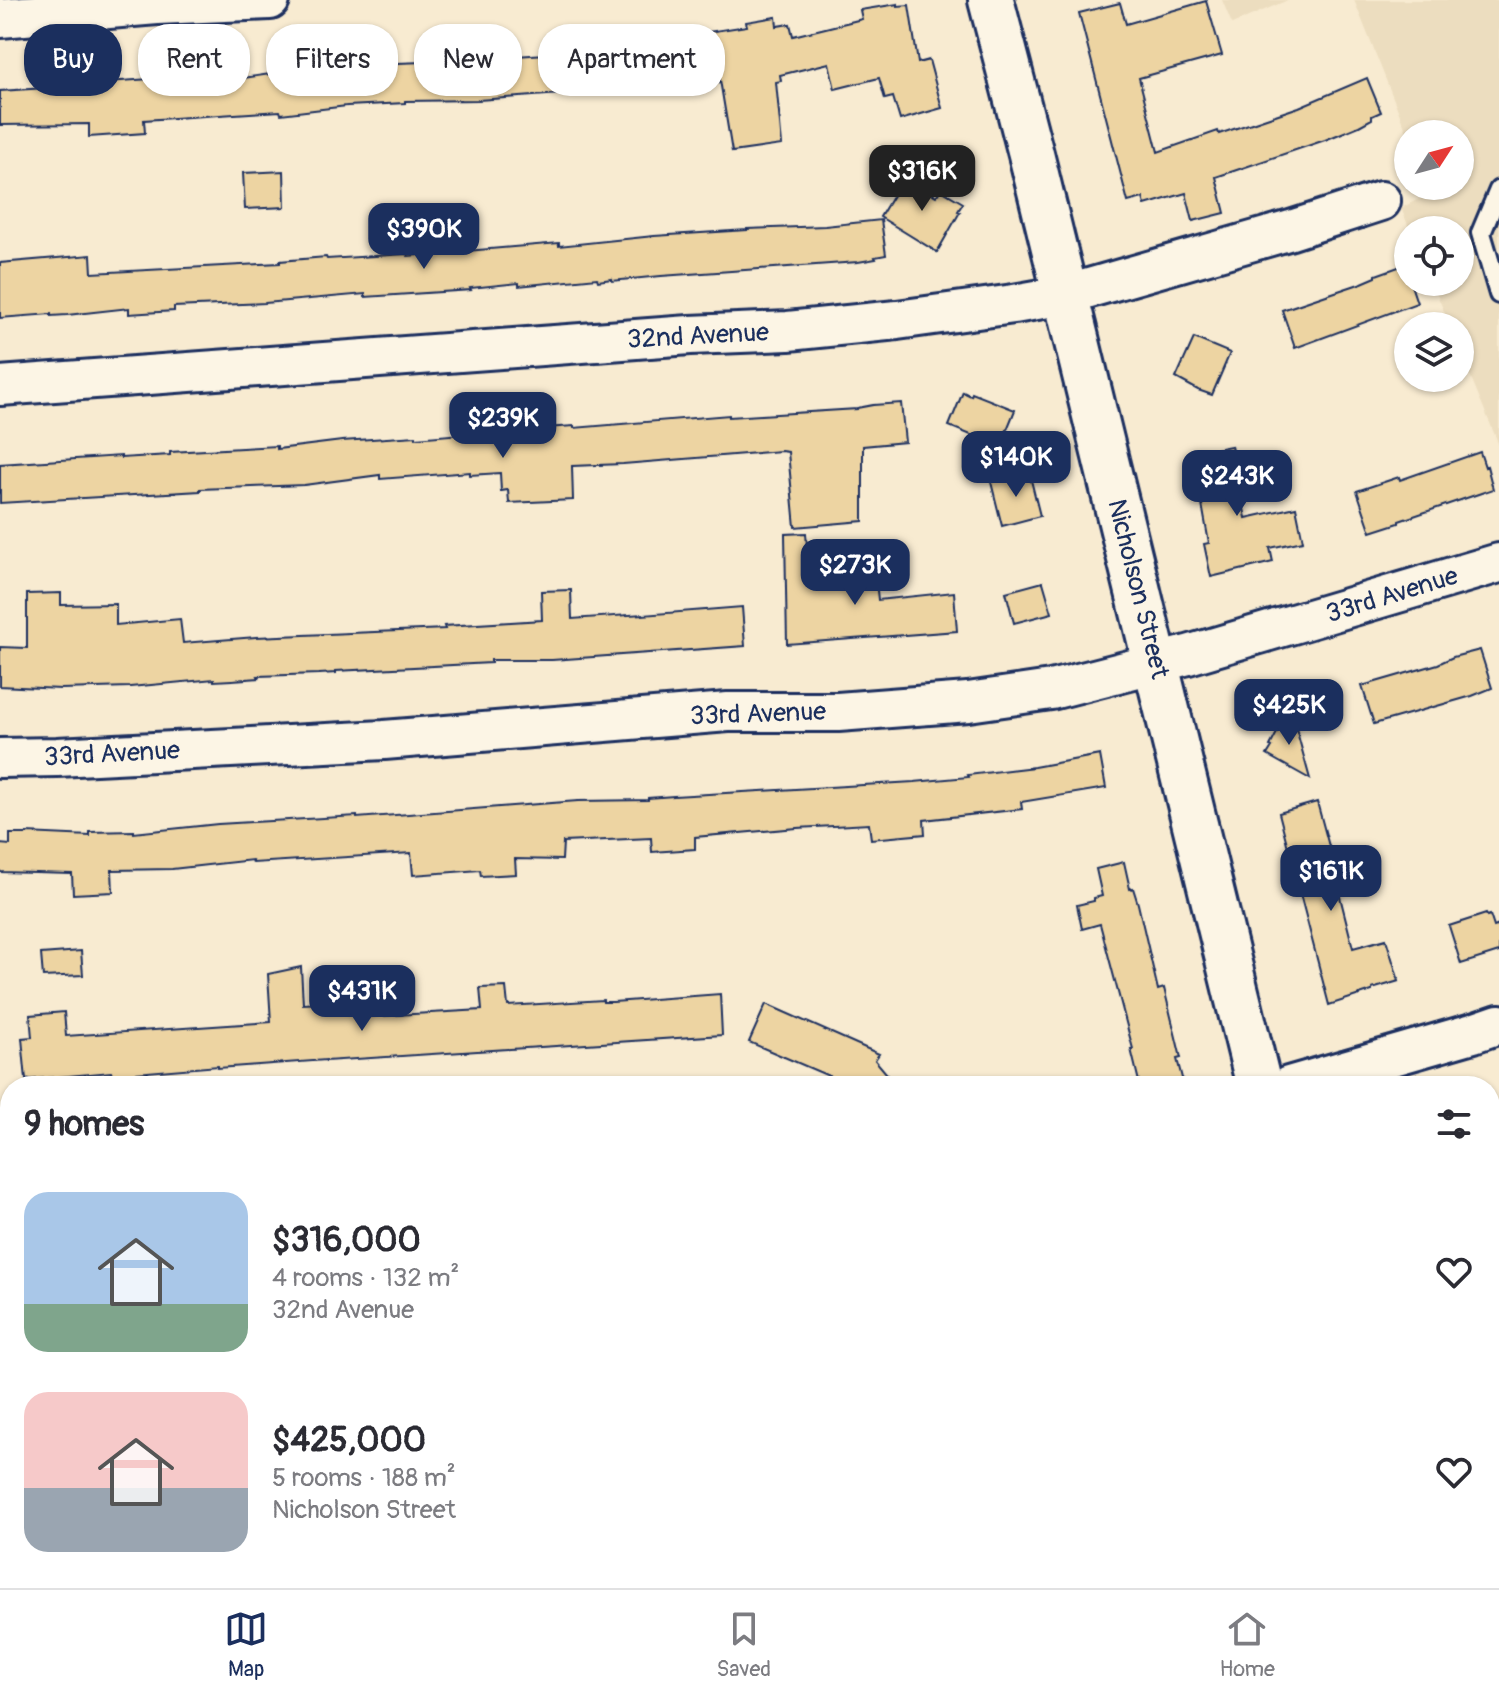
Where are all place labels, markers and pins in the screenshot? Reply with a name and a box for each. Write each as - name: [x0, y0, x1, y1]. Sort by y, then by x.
- pin: $316K: [866, 145, 978, 213]
- pin: $390K: [368, 203, 480, 271]
- pin: $239K: [447, 392, 559, 460]
- pin: $140K: [960, 431, 1072, 499]
- pin: $243K: [1181, 450, 1293, 518]
- pin: $273K: [799, 539, 911, 607]
- pin: $425K: [1233, 679, 1345, 747]
- pin: $161K: [1275, 845, 1387, 913]
- pin: $431K: [306, 965, 418, 1033]

